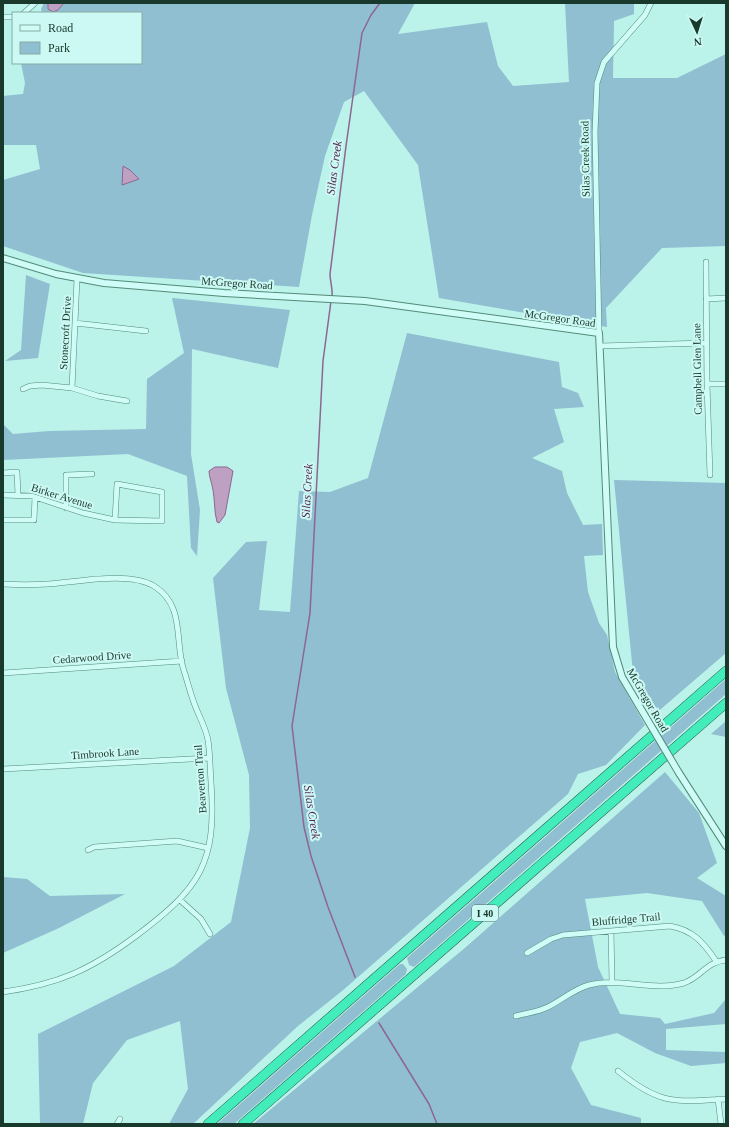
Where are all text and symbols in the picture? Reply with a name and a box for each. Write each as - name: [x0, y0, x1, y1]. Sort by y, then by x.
- legend: [12, 12, 142, 64]
- north arrow: [677, 12, 717, 52]
- text: Road: [48, 21, 73, 35]
- text: N: [693, 36, 702, 48]
- text: Park: [48, 41, 70, 55]
- street label: Silas Creek Road: [578, 120, 592, 197]
- water label: Silas Creek: [323, 139, 345, 196]
- street label: McGregor Road: [201, 275, 274, 292]
- street label: Stonecroft Drive: [57, 296, 73, 370]
- street label: McGregor Road: [524, 307, 597, 329]
- street label: Campbell Glen Lane: [690, 323, 704, 415]
- water label: Silas Creek: [299, 463, 315, 519]
- street label: Birker Avenue: [30, 481, 94, 511]
- street label: Cedarwood Drive: [52, 648, 132, 666]
- street label: McGregor Road: [625, 666, 671, 735]
- street label: Beaverton Trail: [192, 744, 208, 814]
- street label: Timbrook Lane: [70, 745, 140, 761]
- water label: Silas Creek: [301, 784, 323, 841]
- road number: I 40: [472, 905, 498, 921]
- street label: Bluffridge Trail: [591, 910, 661, 928]

